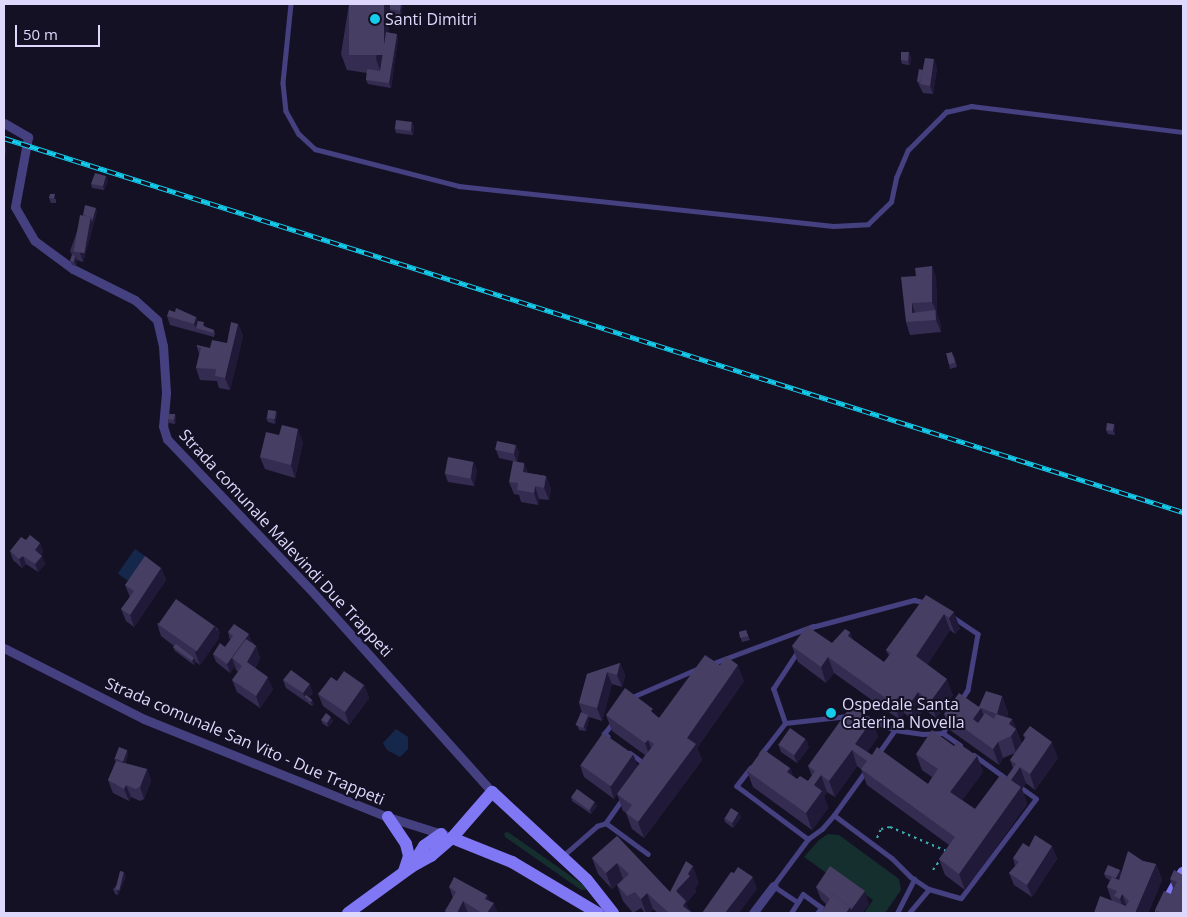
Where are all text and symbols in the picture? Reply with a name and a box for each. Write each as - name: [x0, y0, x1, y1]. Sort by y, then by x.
- place label: Santi Dimitri: [385, 9, 477, 29]
- marker: Santi Dimitri: [369, 13, 381, 25]
- scale bar: [18, 15, 102, 47]
- text: 50 m: [23, 24, 58, 44]
- street label: Strada comunale Malevindi Due Trappeti: [175, 425, 397, 661]
- street label: Strada comunale San Vito - Due Trappeti: [102, 673, 388, 809]
- place label: Ospedale Santa Caterina Novella: [842, 694, 965, 732]
- marker: Ospedale Santa Caterina Novella: [824, 706, 838, 720]

